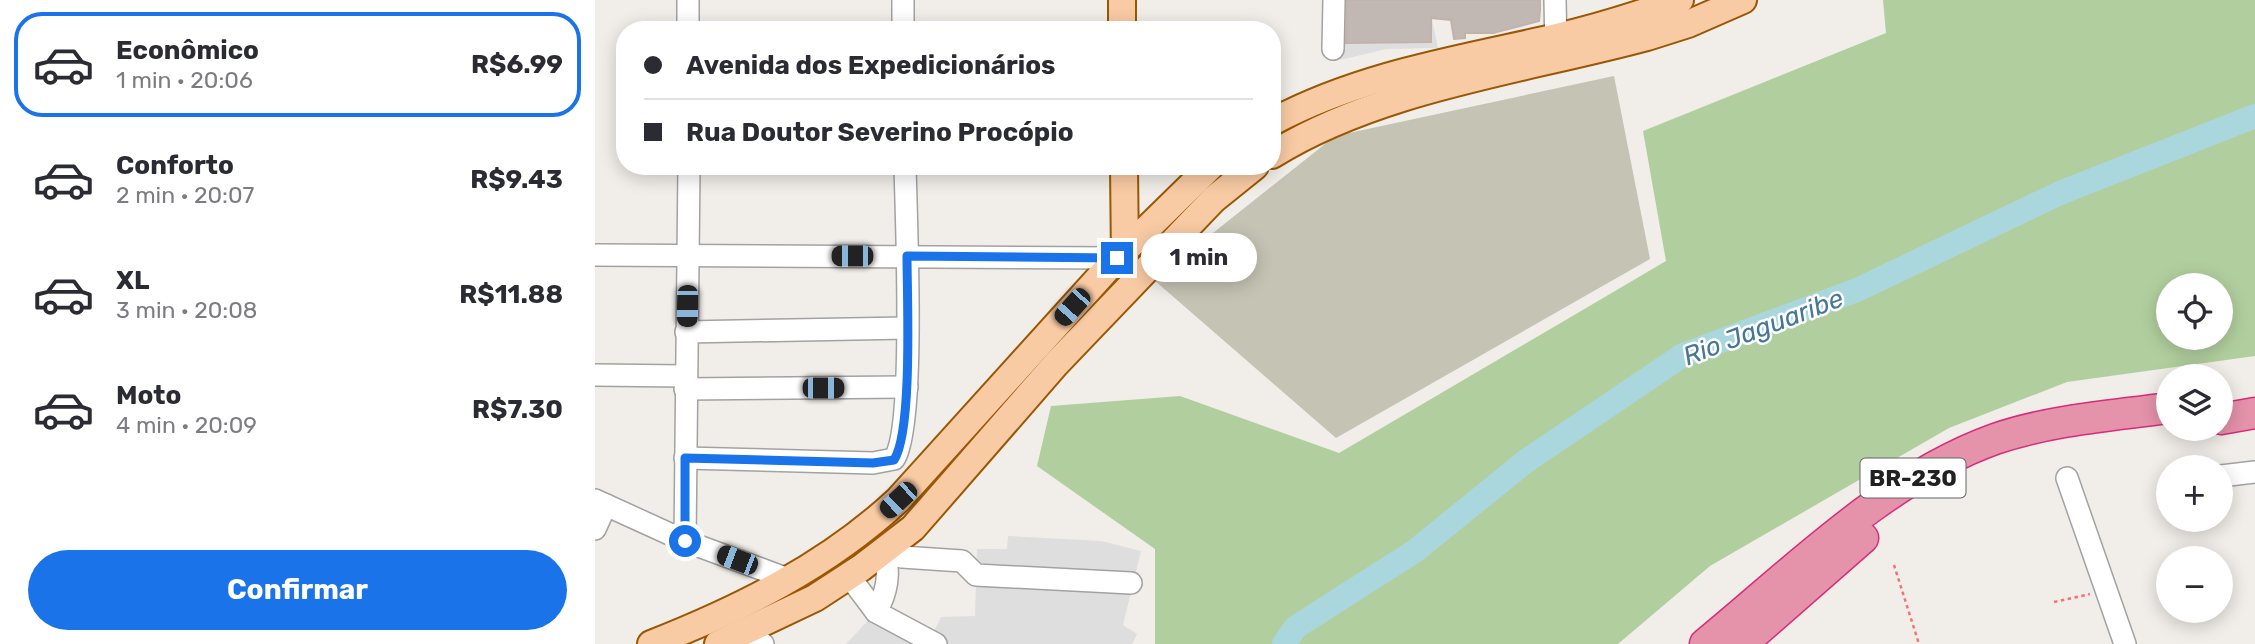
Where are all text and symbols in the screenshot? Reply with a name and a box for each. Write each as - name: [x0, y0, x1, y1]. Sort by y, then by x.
- icon: car: [32, 33, 95, 96]
- text: Econômico: [116, 35, 259, 66]
- text: R$6.99: [471, 49, 563, 80]
- text: Avenida dos Expedicionários: [686, 50, 1056, 81]
- text: 1 min · 20:06: [116, 66, 253, 94]
- text: Rua Doutor Severino Procópio: [686, 117, 1074, 148]
- icon: car: [32, 148, 95, 211]
- text: Conforto: [116, 150, 234, 181]
- text: R$9.43: [470, 164, 563, 195]
- text: 2 min · 20:07: [116, 181, 254, 209]
- callout: 1 min: [1141, 233, 1257, 282]
- route end: [1101, 242, 1133, 274]
- text: 1 min: [1170, 243, 1228, 271]
- car: [832, 246, 874, 267]
- icon: car: [32, 263, 95, 326]
- text: XL: [116, 265, 149, 296]
- map controls: [2156, 273, 2233, 623]
- button: locate: [2156, 273, 2233, 350]
- text: R$11.88: [459, 279, 563, 310]
- water label: Rio Jaguaribe: [1679, 283, 1848, 372]
- car: [1051, 284, 1094, 330]
- car: [677, 285, 698, 327]
- text: 3 min · 20:08: [116, 296, 258, 324]
- button: layers: [2156, 364, 2233, 441]
- icon: car: [32, 378, 95, 441]
- car: [803, 378, 845, 399]
- text: Moto: [116, 380, 181, 411]
- text: R$7.30: [472, 394, 563, 425]
- text: 4 min · 20:09: [116, 411, 257, 439]
- button: +: [2156, 455, 2233, 532]
- road number: BR-230: [1861, 458, 1965, 498]
- car: [876, 478, 921, 522]
- route start: [669, 525, 701, 557]
- car: [714, 543, 761, 577]
- button: −: [2156, 546, 2233, 623]
- button: Confirmar: [28, 550, 567, 630]

